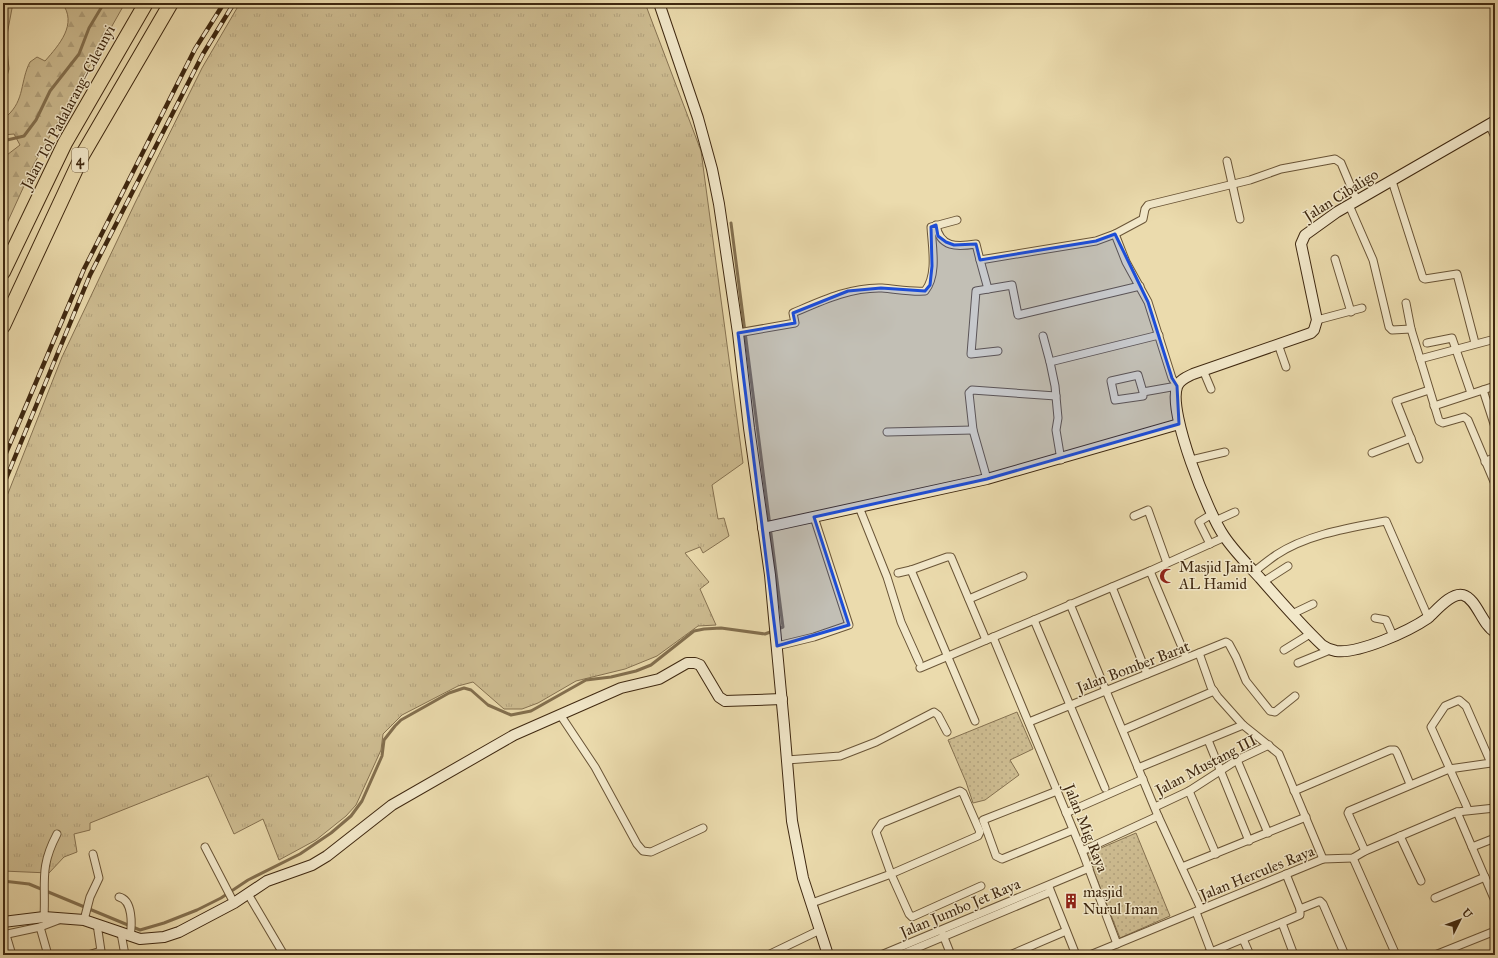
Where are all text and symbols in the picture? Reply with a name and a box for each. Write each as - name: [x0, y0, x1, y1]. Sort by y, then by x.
- street label: Jalan Tol Padalarang–Cileunyi: [16, 22, 120, 194]
- road number: 4: [72, 148, 88, 172]
- street label: Jalan Cibaligo: [1299, 165, 1382, 227]
- place label: Masjid Jami AL Hamid: [1178, 558, 1254, 593]
- mosque icon: Masjid Jami AL Hamid: [1158, 567, 1176, 585]
- street label: Jalan Bomber Barat: [1072, 637, 1193, 699]
- street label: Jalan Mustang III: [1151, 731, 1260, 801]
- street label: Jalan Mig Raya: [1058, 779, 1112, 876]
- street label: Jalan Hercules Raya: [1195, 842, 1318, 906]
- street label: Jalan Jumbo Jet Raya: [895, 874, 1024, 943]
- place label: masjid Nurul Iman: [1083, 883, 1158, 918]
- building icon: masjid Nurul Iman: [1062, 892, 1080, 910]
- north arrow: [1440, 900, 1480, 940]
- text: U: [1459, 906, 1475, 921]

